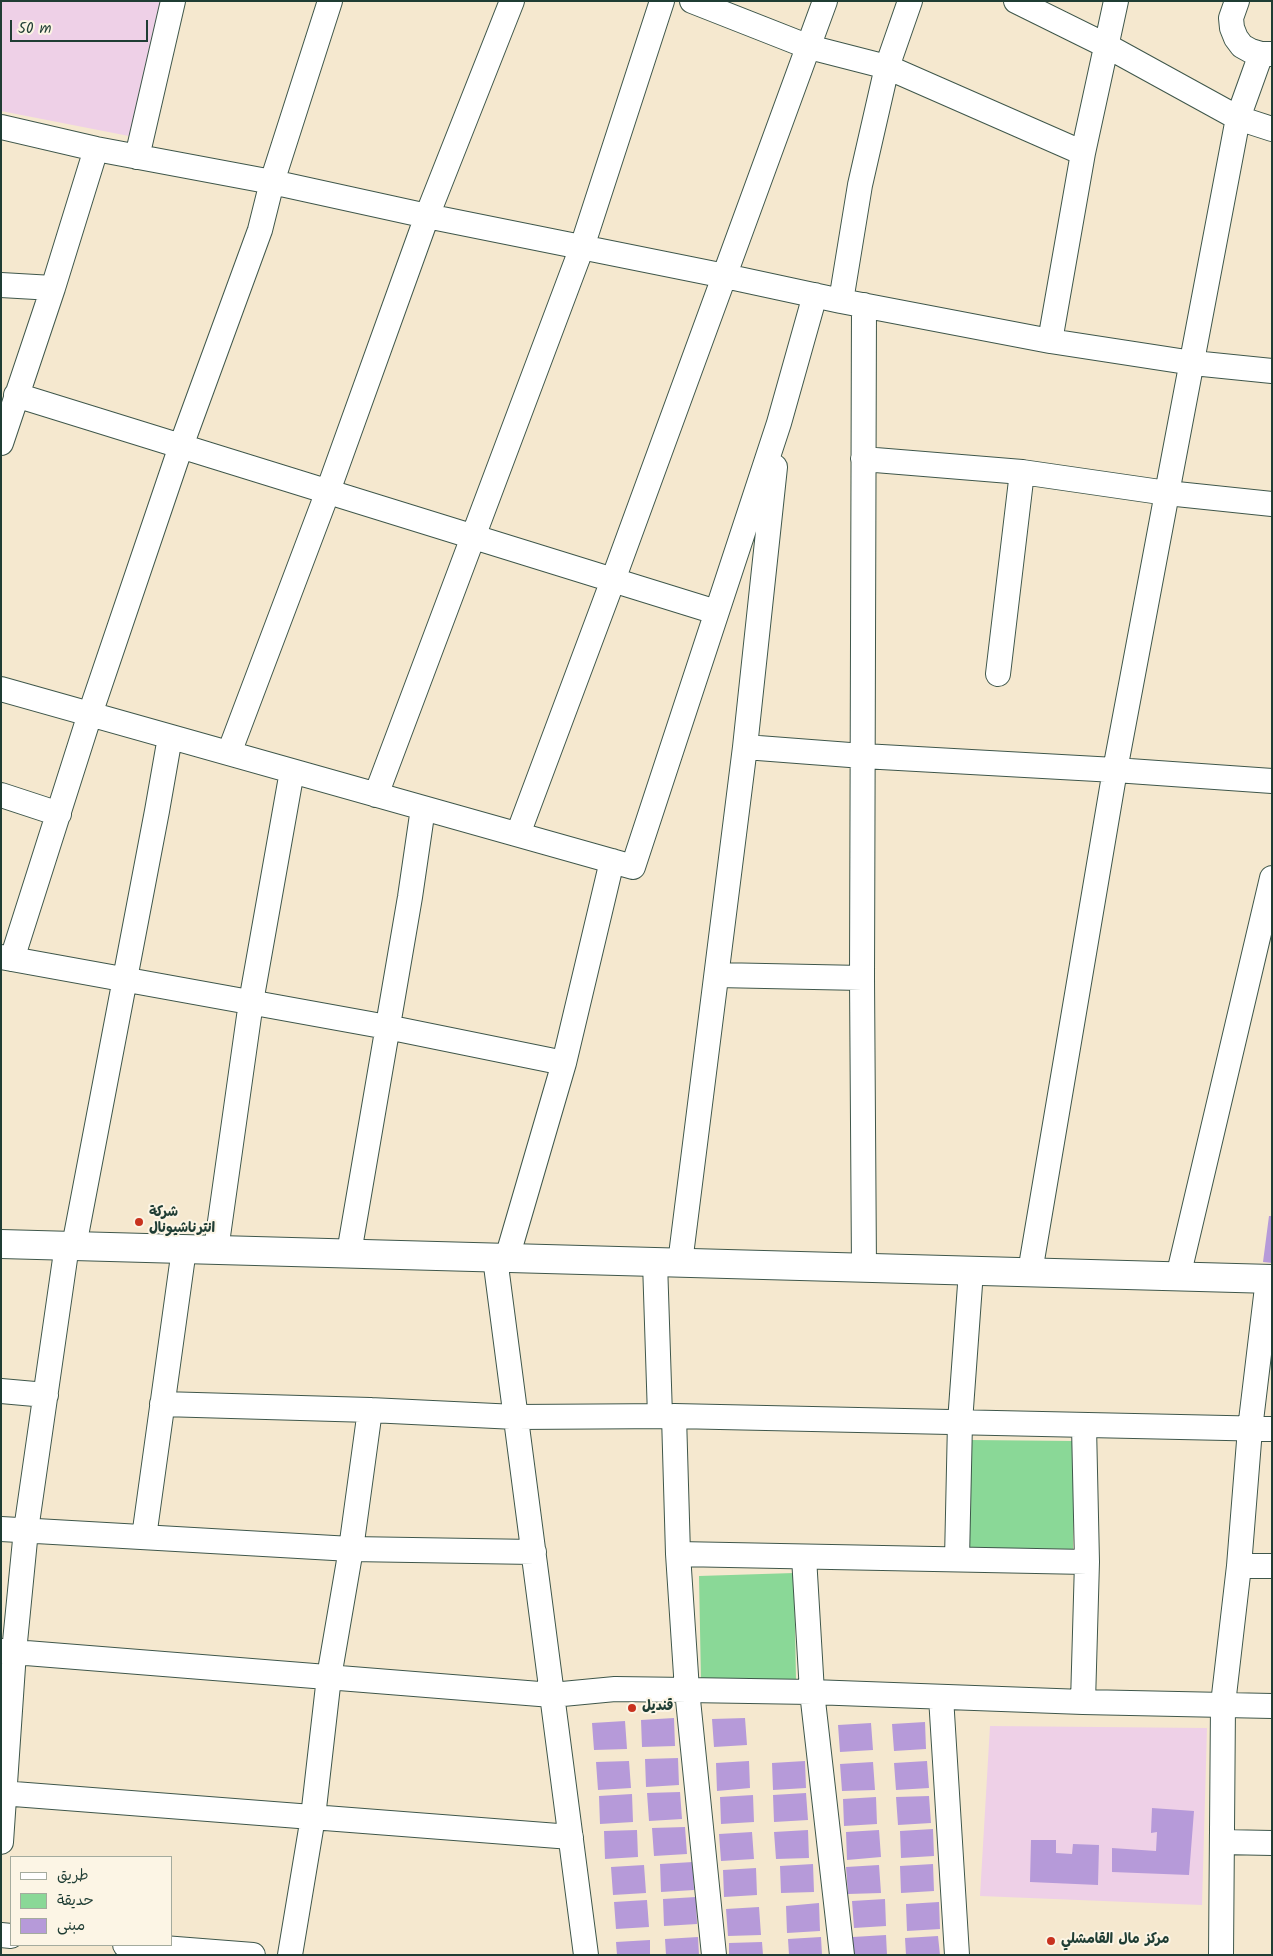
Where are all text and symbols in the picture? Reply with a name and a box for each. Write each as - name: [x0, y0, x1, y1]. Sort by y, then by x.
- scale bar: [12, 10, 150, 42]
- text: 50 m: [18, 17, 52, 41]
- place label: شركة انترناشيونال: [149, 1206, 215, 1238]
- marker: شركة انترناشيونال: [133, 1216, 145, 1228]
- place label: قنديل: [642, 1700, 673, 1716]
- marker: قنديل: [626, 1702, 638, 1714]
- legend: [10, 1856, 172, 1946]
- text: طريق: [57, 1864, 89, 1888]
- text: حديقة: [57, 1889, 94, 1913]
- text: مبنى: [57, 1914, 85, 1938]
- place label: مركز مال القامشلي: [1061, 1933, 1169, 1949]
- marker: مركز مال القامشلي: [1045, 1935, 1057, 1947]

